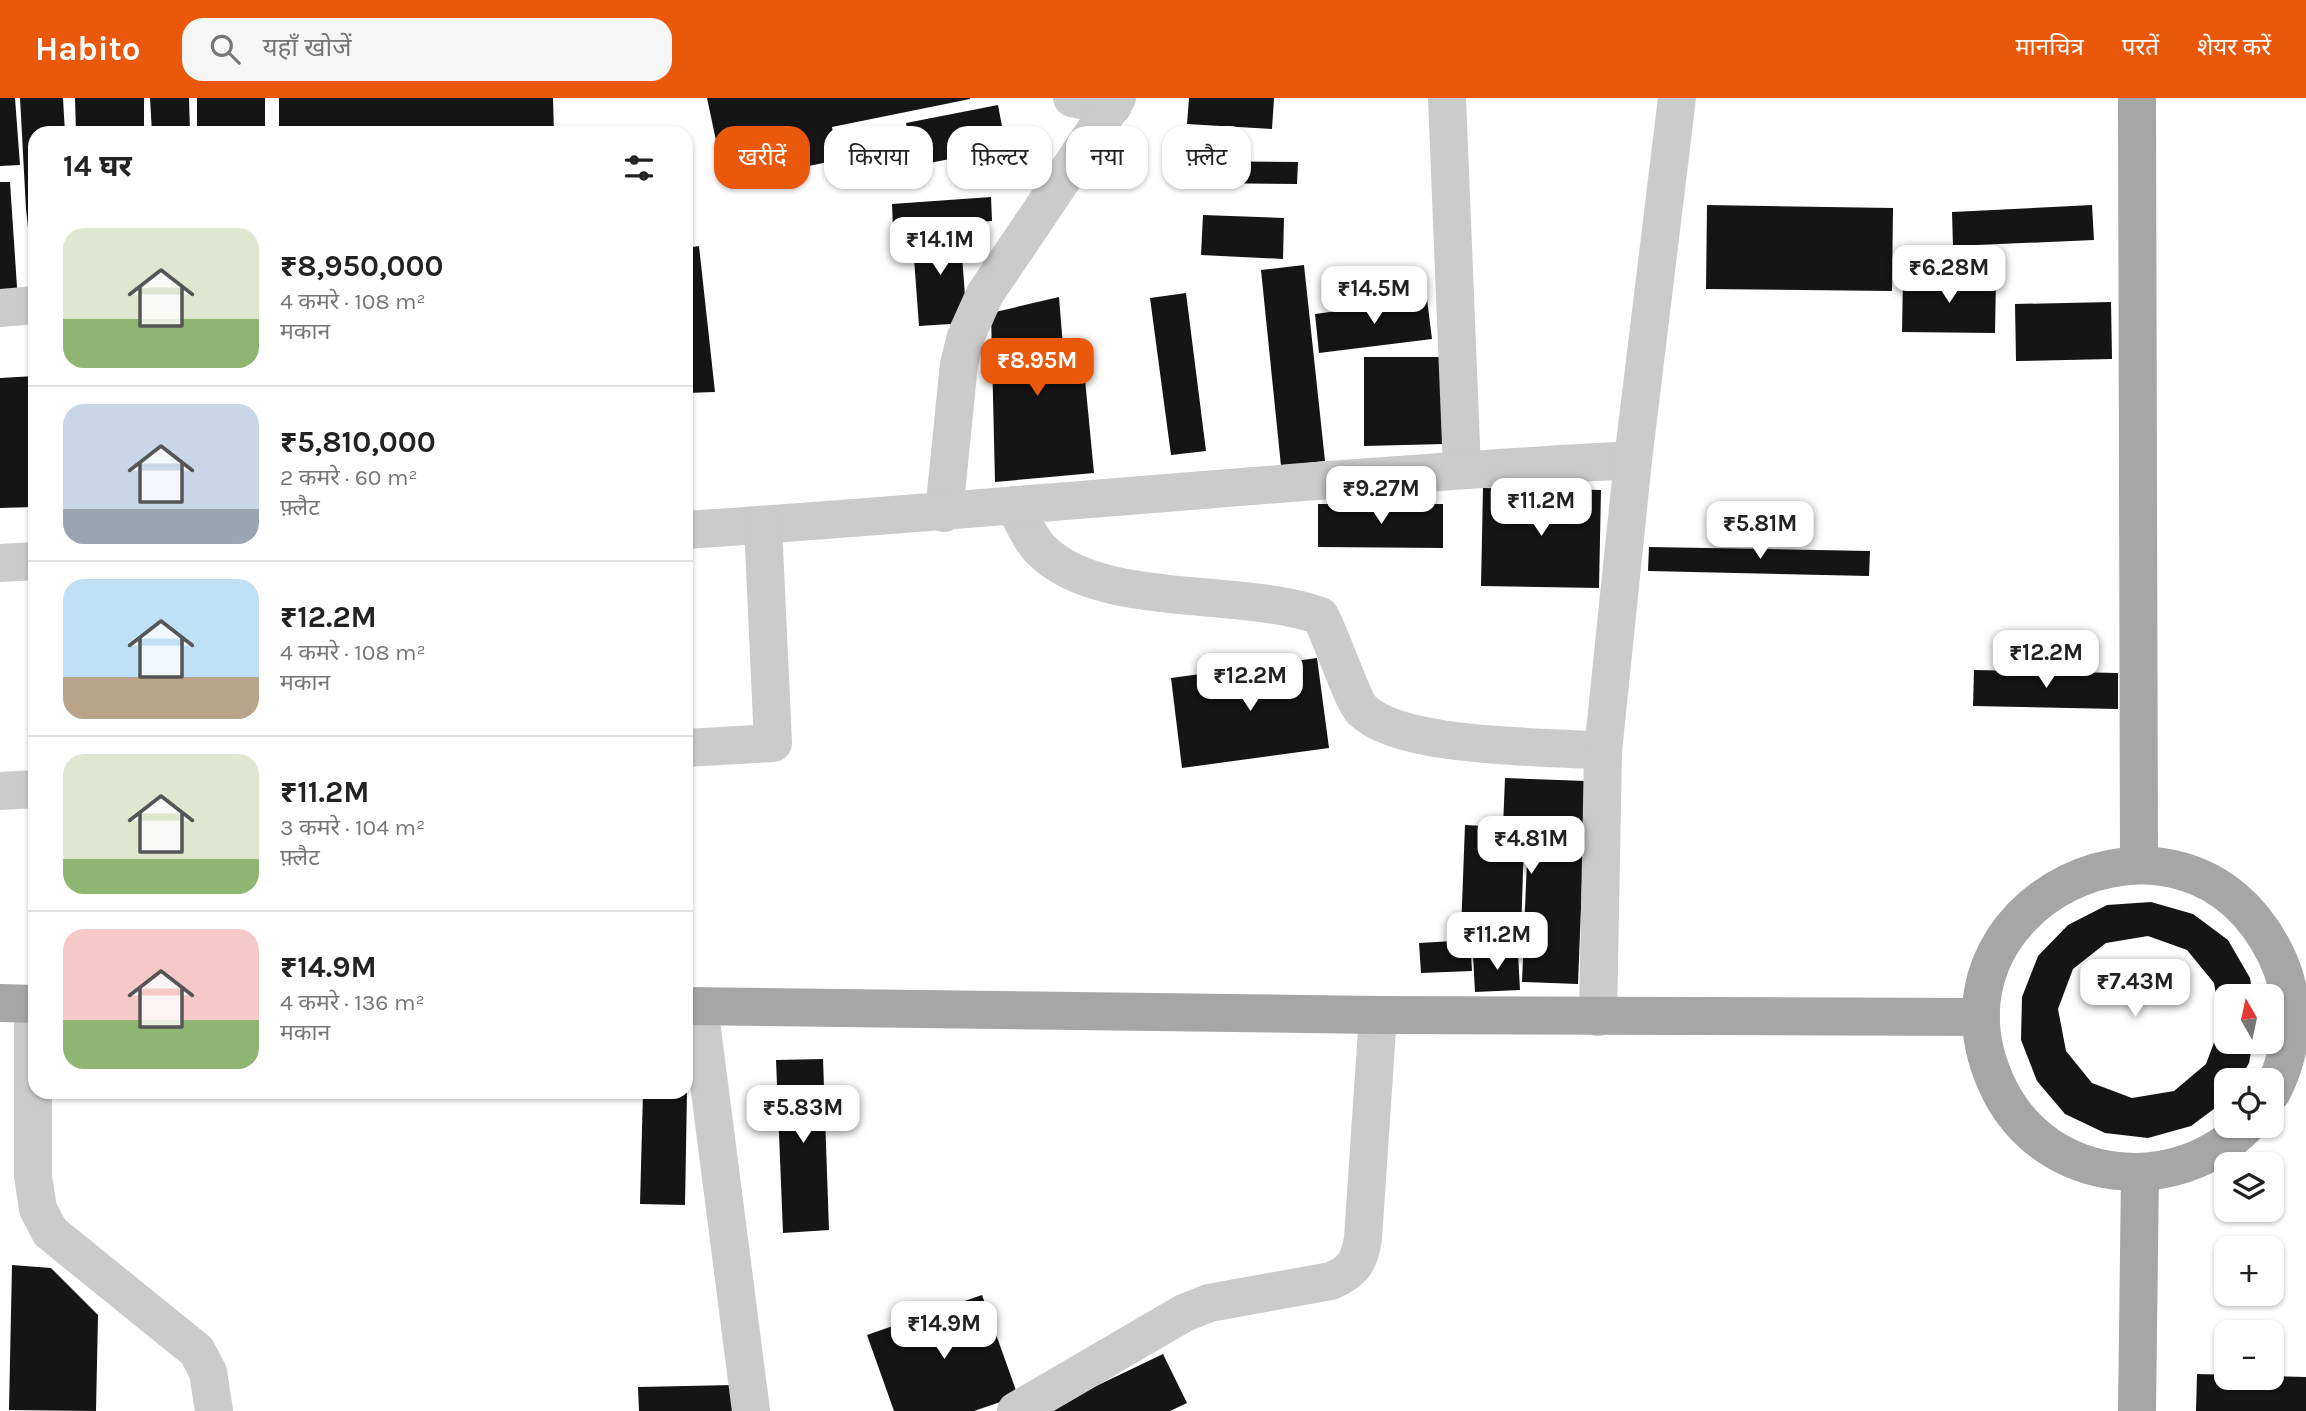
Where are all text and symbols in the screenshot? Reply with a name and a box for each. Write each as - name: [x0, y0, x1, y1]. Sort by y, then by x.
- search box: [182, 18, 672, 81]
- text: Habito: [35, 30, 140, 68]
- icon: search: [206, 30, 244, 68]
- text: यहाँ खोजें: [262, 32, 351, 63]
- text: मानचित्र: [2015, 33, 2084, 61]
- text: परतें: [2122, 33, 2159, 61]
- text: शेयर करें: [2197, 33, 2271, 61]
- chip: खरीदें: [714, 126, 810, 189]
- chip: किराया: [824, 126, 933, 189]
- chip: फ़िल्टर: [947, 126, 1052, 189]
- chip: नया: [1066, 126, 1148, 189]
- chip: फ़्लैट: [1162, 126, 1251, 189]
- text: 14 घर: [63, 148, 132, 184]
- icon: filters: [620, 149, 658, 187]
- pin: ₹14.1M: [883, 218, 997, 277]
- text: ₹14.1M: [906, 226, 974, 253]
- pin: ₹6.28M: [1892, 246, 2006, 305]
- text: ₹8,950,000: [280, 248, 443, 284]
- text: ₹6.28M: [1909, 254, 1989, 281]
- icon: home: [119, 256, 203, 340]
- pin: ₹14.5M: [1317, 266, 1431, 326]
- text: ₹14.5M: [1337, 275, 1411, 302]
- text: 4 कमरे · 108 m²: [280, 288, 426, 315]
- text: मकान: [280, 318, 330, 345]
- pin: ₹8.95M: [980, 338, 1094, 398]
- text: ₹8.95M: [997, 347, 1077, 374]
- text: ₹5,810,000: [280, 424, 436, 460]
- icon: home: [119, 432, 203, 516]
- text: 2 कमरे · 60 m²: [280, 464, 418, 491]
- pin: ₹9.27M: [1324, 466, 1438, 526]
- text: ₹9.27M: [1342, 475, 1420, 502]
- pin: ₹11.2M: [1484, 478, 1598, 538]
- text: ₹11.2M: [1507, 487, 1575, 514]
- text: फ़्लैट: [280, 494, 320, 521]
- pin: ₹5.81M: [1703, 502, 1817, 561]
- text: ₹5.81M: [1723, 510, 1797, 537]
- text: ₹12.2M: [280, 599, 377, 635]
- icon: home: [119, 607, 203, 691]
- pin: ₹12.2M: [1989, 630, 2103, 690]
- text: 4 कमरे · 108 m²: [280, 639, 426, 666]
- text: ₹12.2M: [2009, 639, 2083, 666]
- pin: ₹12.2M: [1193, 654, 1307, 713]
- text: ₹12.2M: [1213, 662, 1287, 689]
- text: मकान: [280, 669, 330, 696]
- text: ₹11.2M: [280, 774, 369, 810]
- icon: home: [119, 782, 203, 866]
- text: 3 कमरे · 104 m²: [280, 814, 425, 841]
- pin: ₹4.81M: [1474, 816, 1588, 876]
- text: ₹4.81M: [1494, 825, 1568, 852]
- text: फ़्लैट: [280, 844, 320, 871]
- pin: ₹11.2M: [1440, 912, 1554, 972]
- text: ₹11.2M: [1463, 921, 1531, 948]
- text: ₹14.9M: [280, 949, 377, 985]
- icon: home: [119, 957, 203, 1041]
- pin: ₹7.43M: [2078, 960, 2192, 1019]
- text: ₹7.43M: [2096, 968, 2174, 995]
- north arrow: [2214, 984, 2284, 1054]
- map controls: [2214, 984, 2284, 1390]
- text: 4 कमरे · 136 m²: [280, 989, 425, 1016]
- text: मकान: [280, 1019, 330, 1046]
- button: locate: [2214, 1068, 2284, 1138]
- pin: ₹5.83M: [746, 1086, 860, 1145]
- text: ₹5.83M: [763, 1094, 843, 1121]
- button: layers: [2214, 1152, 2284, 1222]
- button: +: [2214, 1236, 2284, 1306]
- pin: ₹14.9M: [887, 1302, 1001, 1361]
- text: ₹14.9M: [907, 1310, 981, 1337]
- button: −: [2214, 1320, 2284, 1390]

